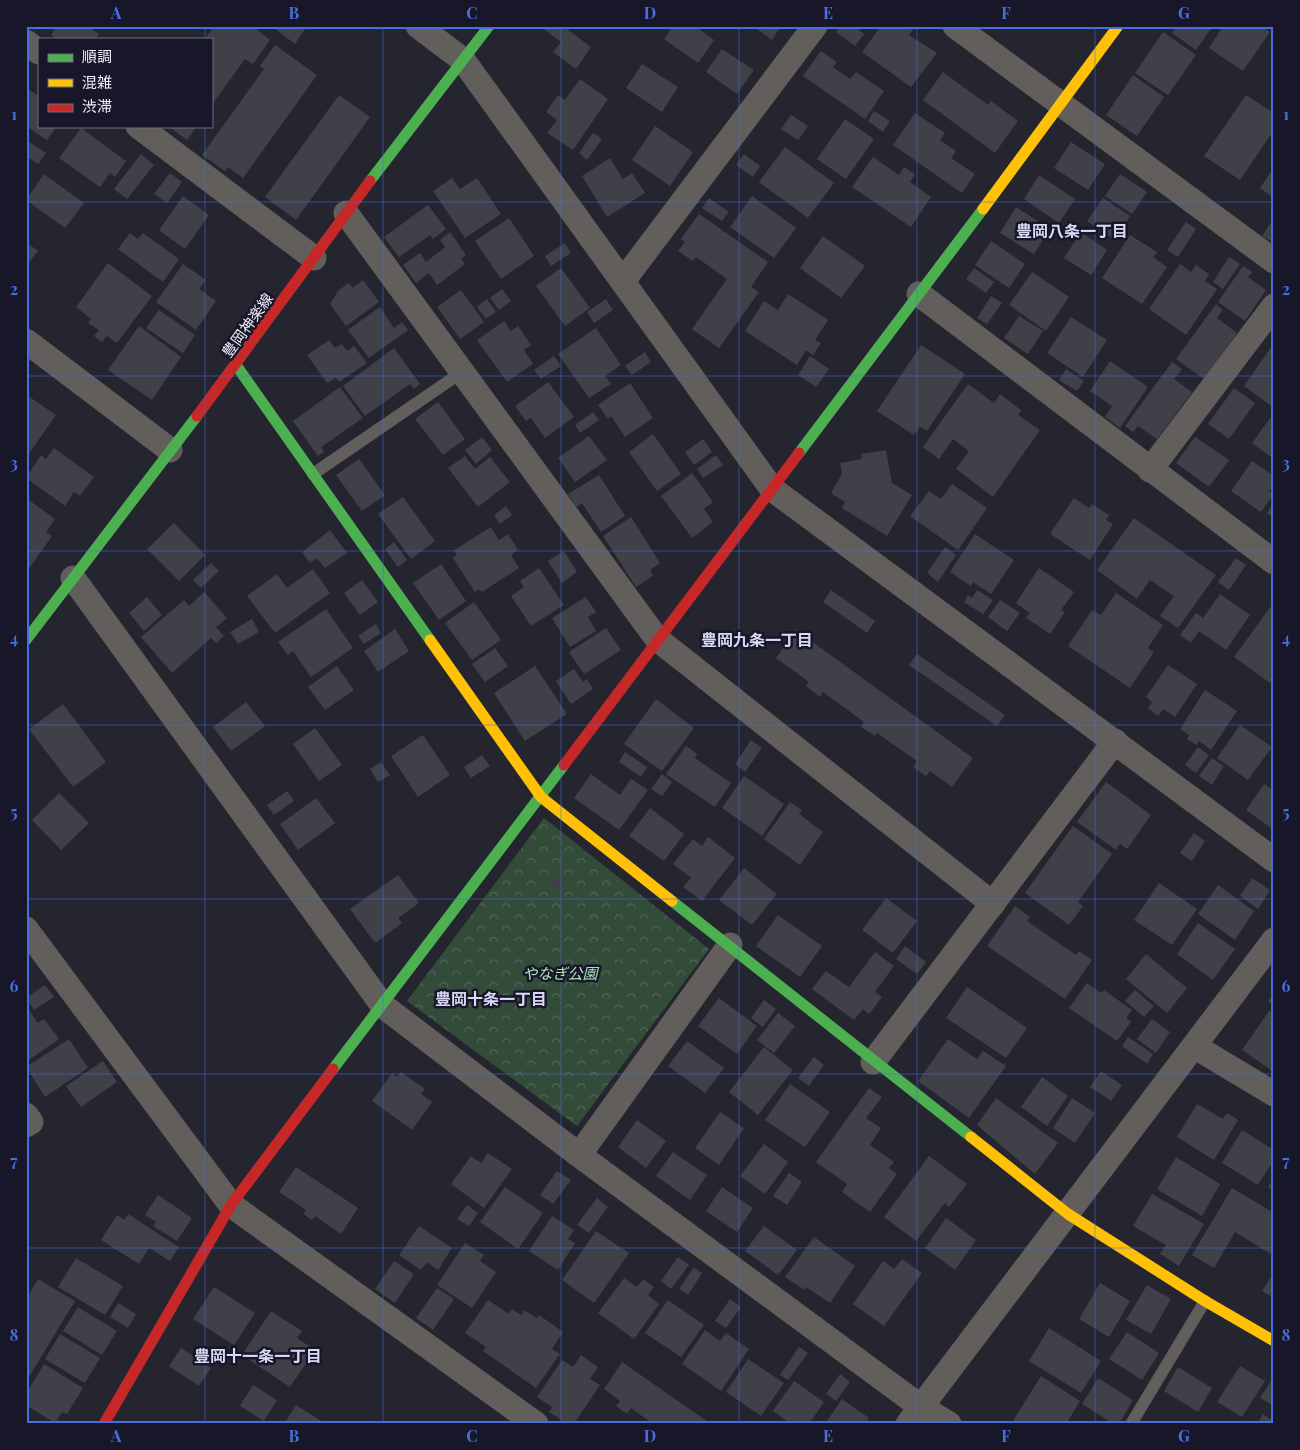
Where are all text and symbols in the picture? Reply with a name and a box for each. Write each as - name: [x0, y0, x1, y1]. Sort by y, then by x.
- text: A: [110, 2, 122, 23]
- text: B: [289, 2, 300, 23]
- text: C: [466, 2, 478, 23]
- text: D: [644, 2, 656, 23]
- text: E: [823, 2, 833, 23]
- text: F: [1001, 2, 1011, 23]
- text: G: [1178, 2, 1190, 23]
- legend: [38, 38, 212, 128]
- text: 順調: [82, 46, 112, 66]
- text: 混雑: [82, 72, 112, 92]
- text: 渋滞: [82, 96, 112, 116]
- text: 1: [11, 103, 17, 124]
- text: 1: [1283, 103, 1289, 124]
- district label: 豊岡八条一丁目: [1016, 220, 1128, 241]
- text: 2: [10, 278, 18, 299]
- text: 2: [1282, 278, 1290, 299]
- street label: 豊岡神楽線: [217, 289, 277, 361]
- text: 3: [10, 452, 18, 473]
- text: 3: [1282, 452, 1290, 473]
- text: 4: [10, 627, 18, 648]
- text: 4: [1282, 627, 1290, 648]
- district label: 豊岡九条一丁目: [701, 629, 813, 650]
- text: 5: [10, 801, 18, 822]
- text: 5: [1282, 801, 1290, 822]
- park label: やなぎ公園: [522, 963, 599, 983]
- text: 6: [10, 975, 19, 996]
- text: 6: [1282, 975, 1291, 996]
- district label: 豊岡十条一丁目: [435, 988, 547, 1009]
- text: 7: [10, 1150, 18, 1171]
- text: 7: [1282, 1150, 1290, 1171]
- text: 8: [10, 1324, 19, 1345]
- text: 8: [1282, 1324, 1291, 1345]
- district label: 豊岡十一条一丁目: [194, 1345, 322, 1366]
- text: A: [110, 1425, 122, 1446]
- text: B: [289, 1425, 300, 1446]
- text: C: [466, 1425, 478, 1446]
- text: D: [644, 1425, 656, 1446]
- text: E: [823, 1425, 833, 1446]
- text: F: [1001, 1425, 1011, 1446]
- text: G: [1178, 1425, 1190, 1446]

